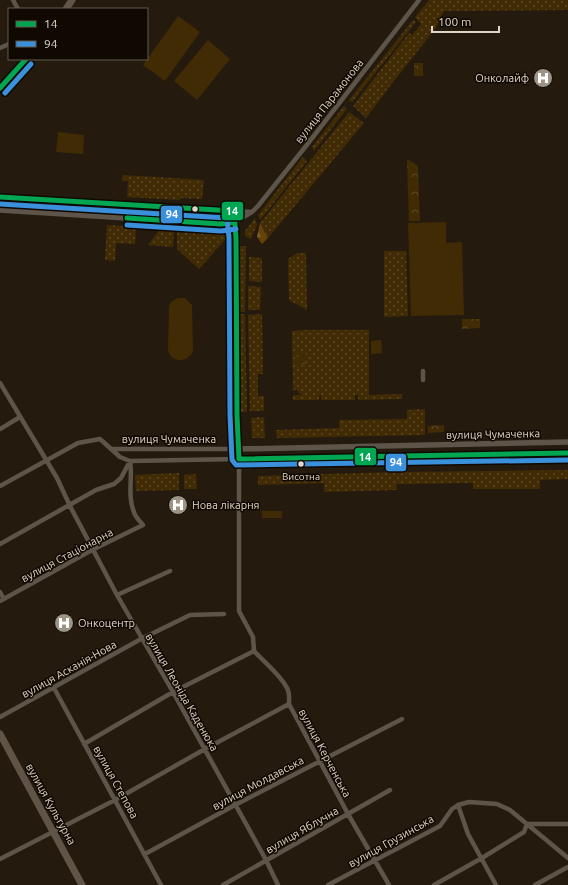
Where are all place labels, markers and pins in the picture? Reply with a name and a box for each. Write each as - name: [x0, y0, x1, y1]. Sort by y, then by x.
- hospital icon: Онколайф: [532, 67, 554, 89]
- place label: Онколайф: [475, 72, 529, 84]
- unlabelled marker: [190, 204, 200, 214]
- marker: Висотна: [296, 459, 306, 469]
- place label: Висотна: [282, 471, 320, 482]
- hospital icon: Нова лікарня: [167, 494, 189, 516]
- place label: Нова лікарня: [192, 499, 260, 511]
- hospital icon: Онкоцентр: [53, 612, 75, 634]
- place label: Онкоцентр: [78, 617, 135, 629]

